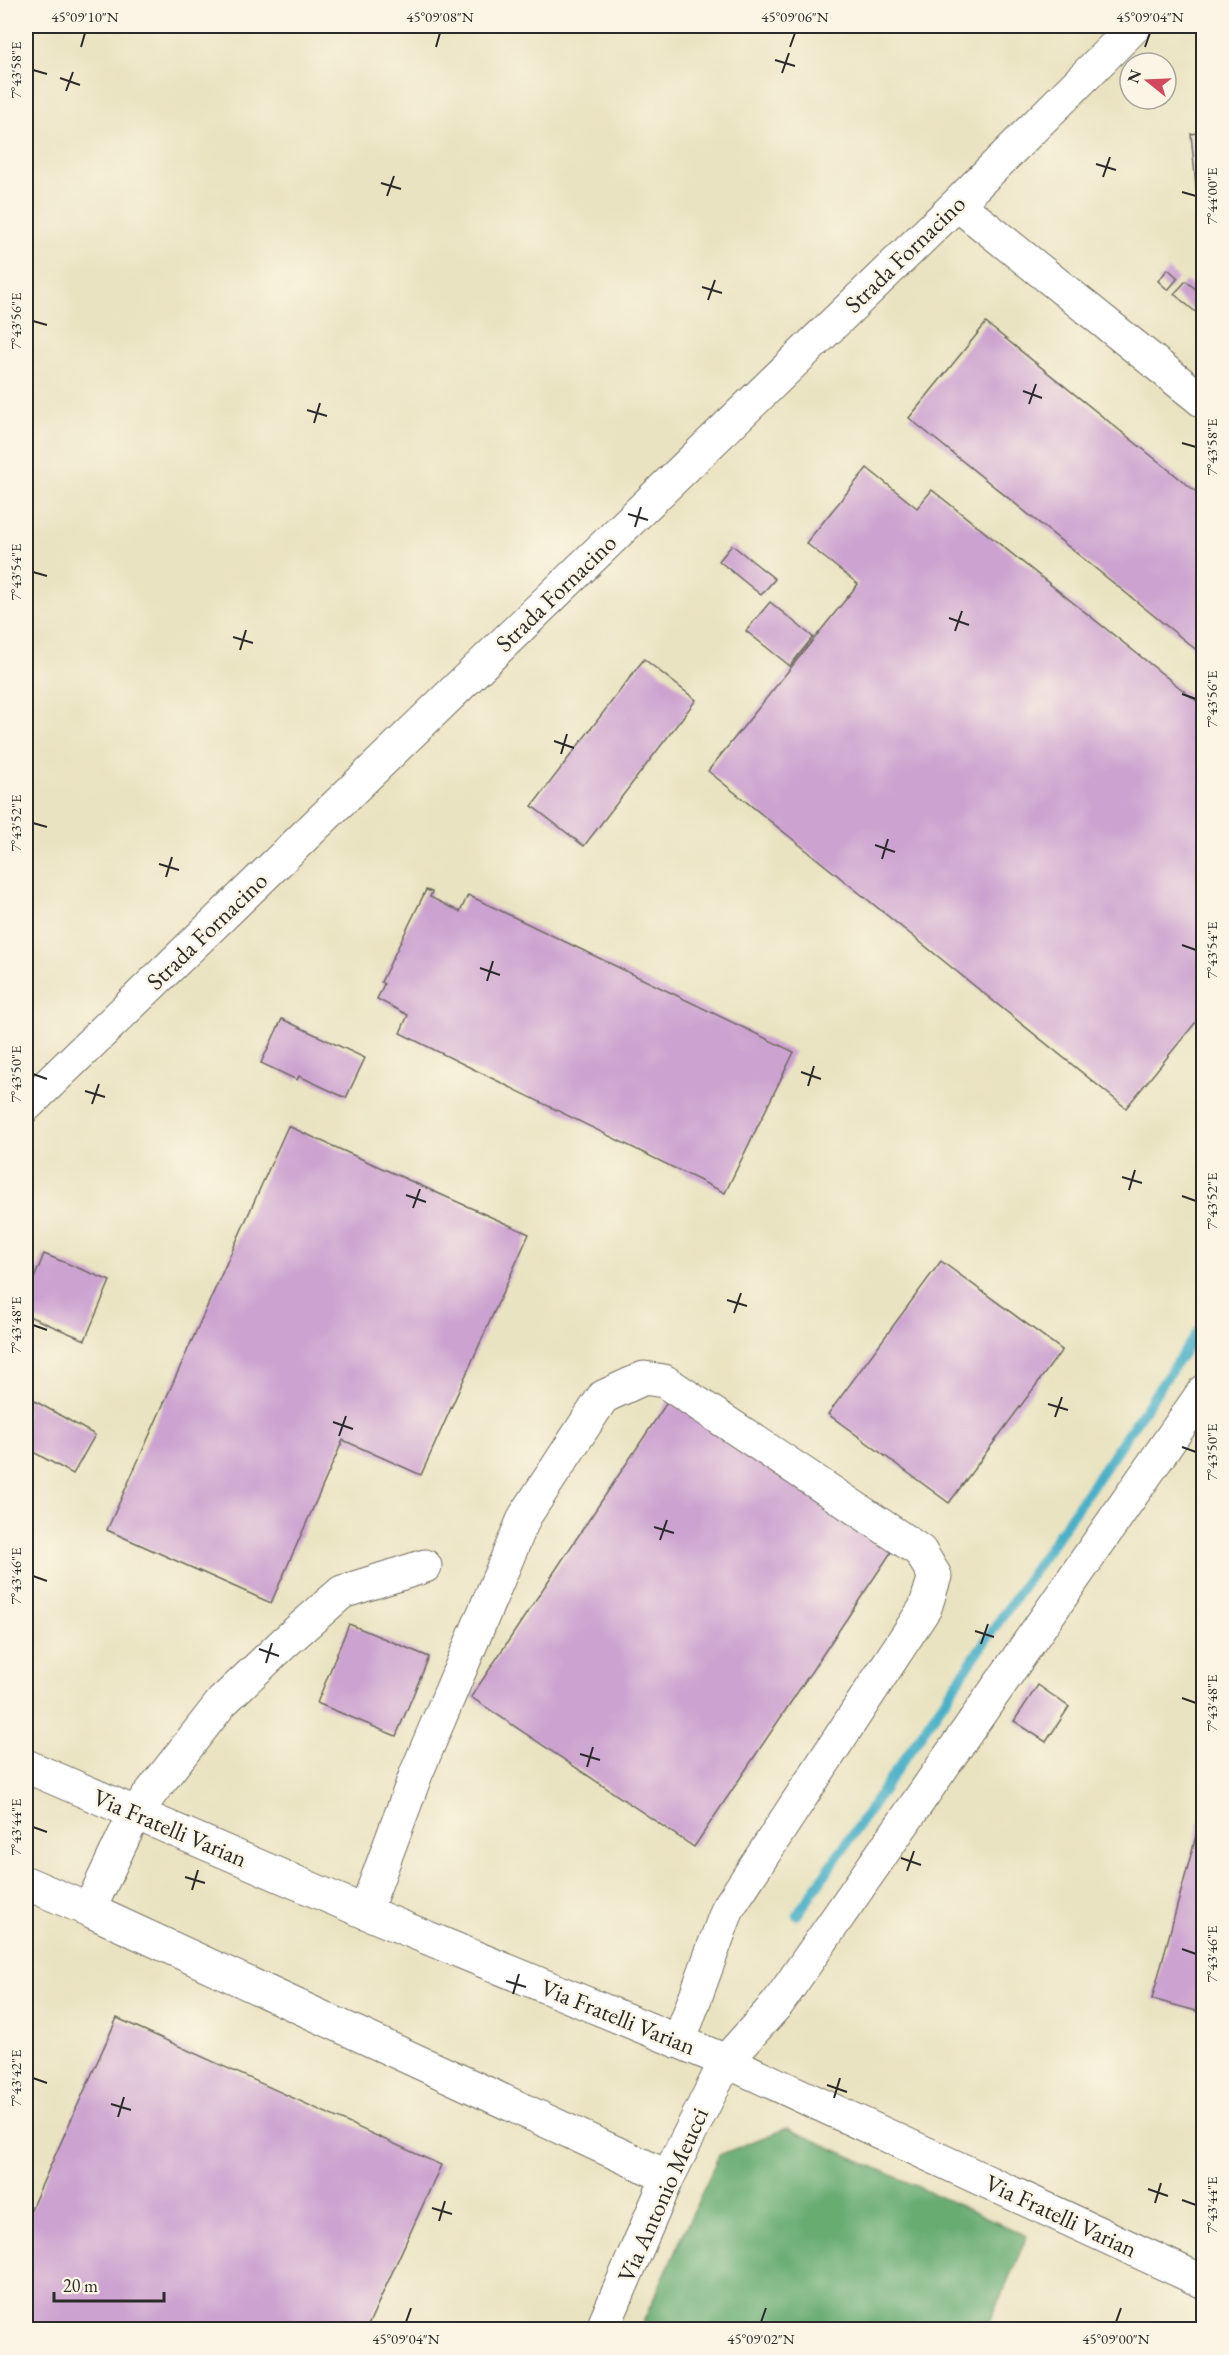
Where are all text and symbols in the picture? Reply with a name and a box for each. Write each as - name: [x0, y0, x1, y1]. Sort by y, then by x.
- text: 45°09'10"N: [51, 7, 119, 26]
- text: 45°09'08"N: [406, 7, 474, 26]
- text: 45°09'06"N: [761, 7, 829, 26]
- text: 45°09'04"N: [1116, 7, 1184, 26]
- text: 7°43'58"E: [6, 41, 25, 98]
- north arrow: [1118, 51, 1178, 111]
- text: N: [1122, 67, 1146, 86]
- text: 7°44'00"E: [1202, 167, 1221, 224]
- street label: Strada Fornacino: [838, 188, 972, 319]
- text: 7°43'56"E: [6, 292, 25, 349]
- text: 7°43'58"E: [1202, 418, 1221, 475]
- street label: Strada Fornacino: [489, 527, 623, 658]
- text: 7°43'54"E: [6, 543, 25, 600]
- text: 7°43'56"E: [1202, 670, 1221, 727]
- text: 7°43'52"E: [6, 794, 25, 851]
- street label: Strada Fornacino: [140, 865, 274, 996]
- text: 7°43'54"E: [1202, 921, 1221, 978]
- text: 7°43'50"E: [6, 1045, 25, 1102]
- text: 7°43'52"E: [1202, 1172, 1221, 1229]
- text: 7°43'48"E: [6, 1296, 25, 1353]
- text: 7°43'50"E: [1202, 1423, 1221, 1480]
- text: 7°43'46"E: [6, 1547, 25, 1604]
- text: 7°43'48"E: [1202, 1674, 1221, 1731]
- street label: Via Fratelli Varian: [89, 1781, 252, 1874]
- text: 7°43'44"E: [6, 1798, 25, 1855]
- text: 7°43'46"E: [1202, 1925, 1221, 1982]
- street label: Via Fratelli Varian: [536, 1971, 700, 2062]
- text: 7°43'42"E: [6, 2049, 25, 2106]
- street label: Via Antonio Meucci: [610, 2103, 715, 2287]
- street label: Via Fratelli Varian: [980, 2167, 1143, 2264]
- text: 7°43'44"E: [1202, 2176, 1221, 2233]
- scale bar: [54, 2265, 164, 2303]
- text: 20 m: [63, 2274, 98, 2297]
- text: 45°09'04"N: [372, 2329, 440, 2348]
- text: 45°09'02"N: [727, 2329, 795, 2348]
- text: 45°09'00"N: [1082, 2329, 1150, 2348]

